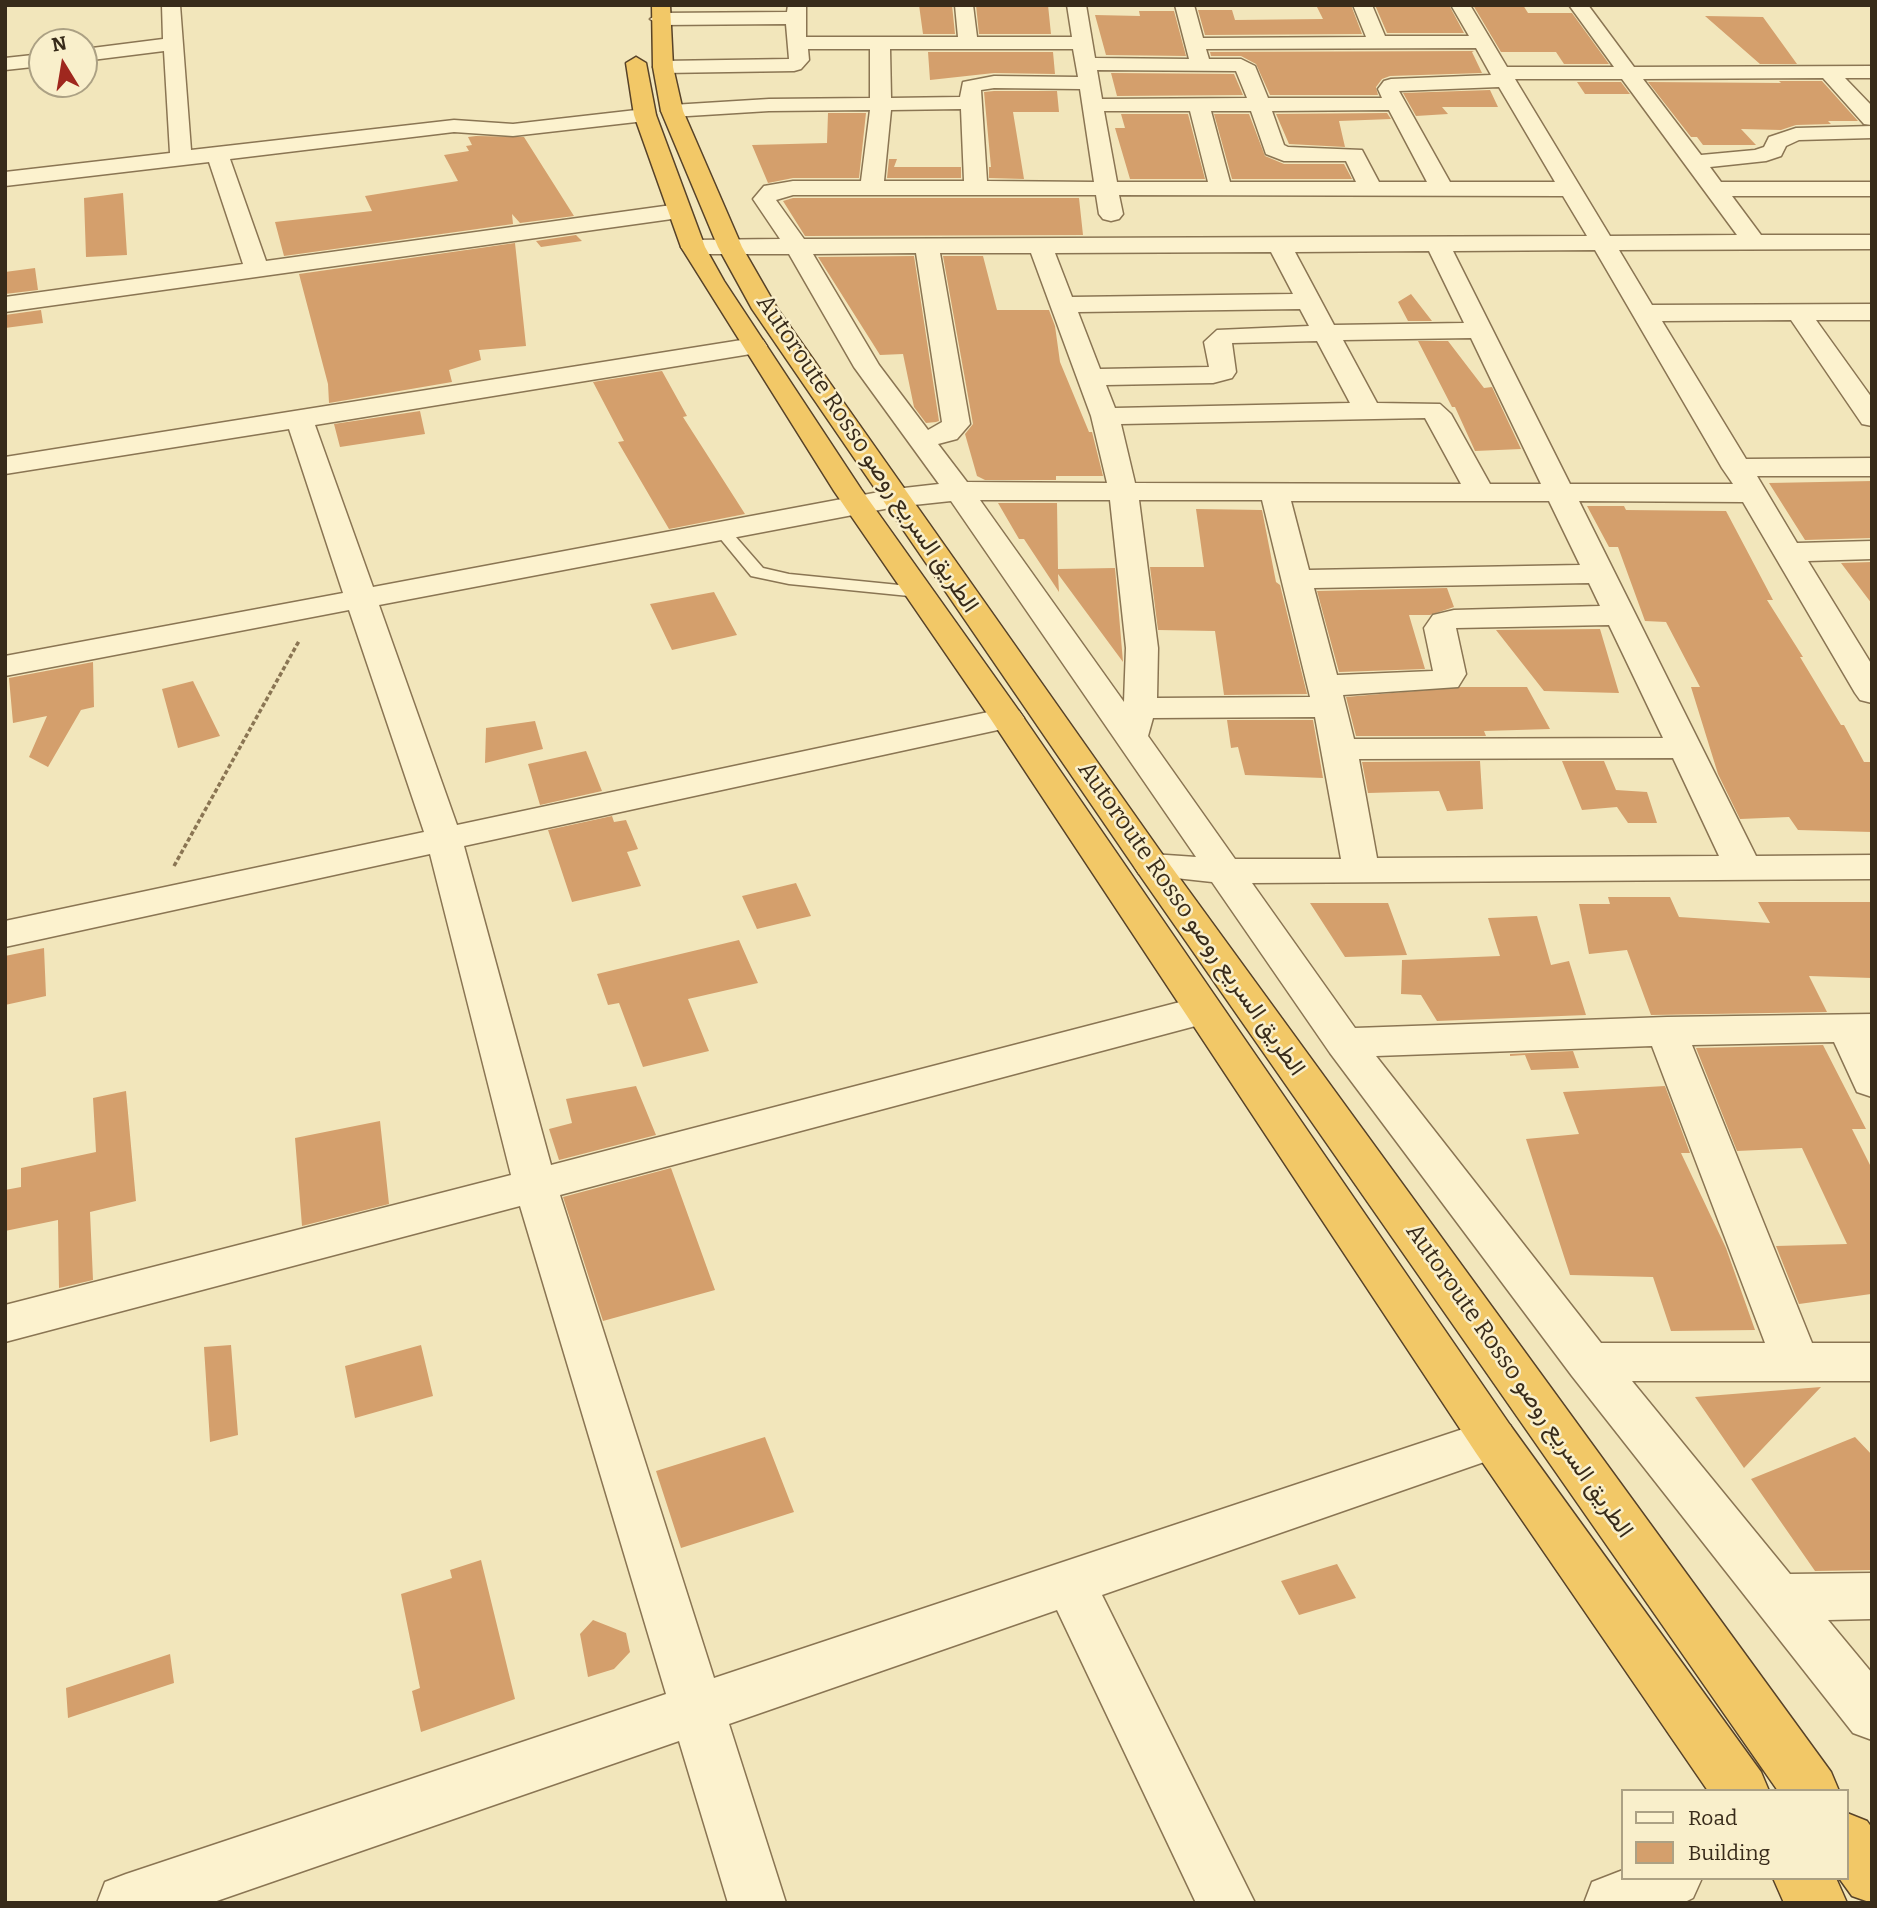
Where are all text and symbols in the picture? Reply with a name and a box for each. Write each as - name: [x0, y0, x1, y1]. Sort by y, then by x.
- north arrow: [28, 28, 98, 98]
- text: N: [50, 31, 69, 57]
- street label: Autoroute Rosso الطريق السريع روصو: [750, 290, 984, 618]
- street label: Autoroute Rosso الطريق السريع روصو: [1071, 756, 1311, 1082]
- street label: Autoroute Rosso الطريق السريع روصو: [1399, 1218, 1639, 1544]
- legend: [1622, 1789, 1849, 1880]
- text: Road: [1688, 1805, 1737, 1831]
- text: Building: [1688, 1840, 1770, 1866]

